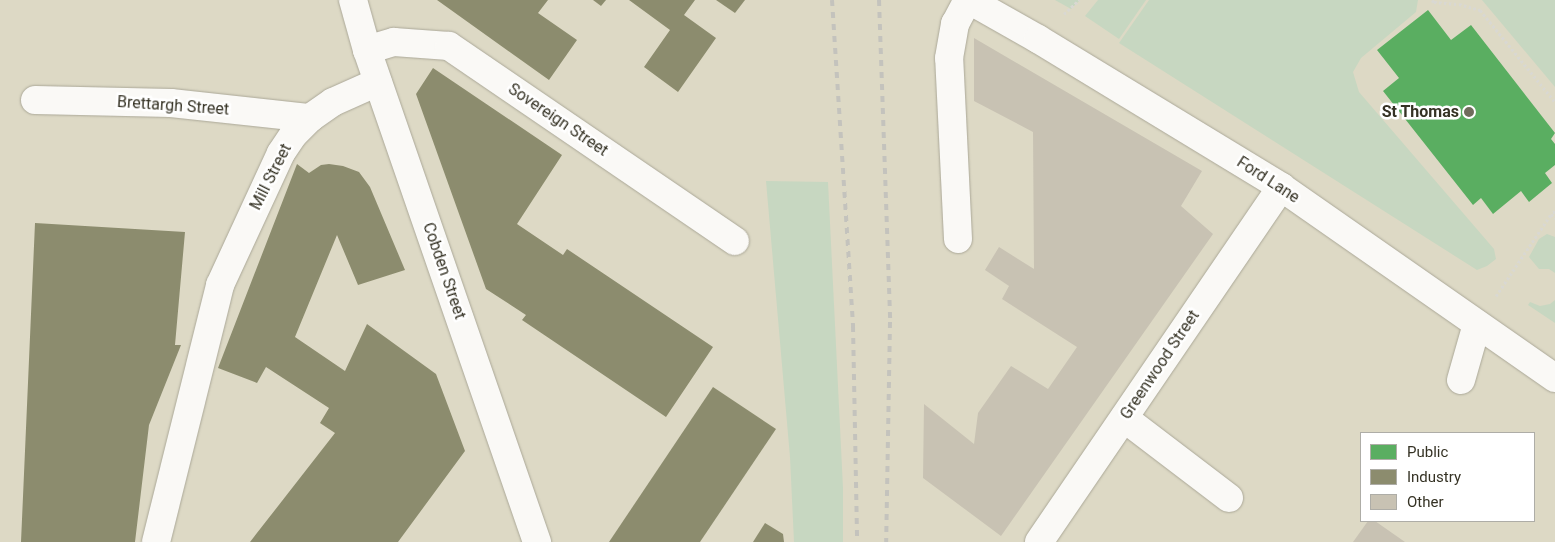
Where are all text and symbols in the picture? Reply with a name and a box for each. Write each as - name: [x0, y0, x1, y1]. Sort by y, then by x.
- street label: Sovereign Street: [504, 80, 612, 160]
- street label: Brettargh Street: [116, 93, 230, 119]
- place label: St Thomas: [1381, 102, 1459, 122]
- marker: St Thomas: [1463, 106, 1475, 118]
- street label: Mill Street: [246, 141, 296, 213]
- street label: Ford Lane: [1233, 153, 1303, 207]
- street label: Cobden Street: [418, 220, 470, 322]
- street label: Greenwood Street: [1116, 307, 1204, 423]
- legend: [1360, 432, 1535, 522]
- text: Public: [1407, 443, 1448, 461]
- text: Industry: [1407, 468, 1461, 486]
- text: Other: [1407, 493, 1444, 511]

